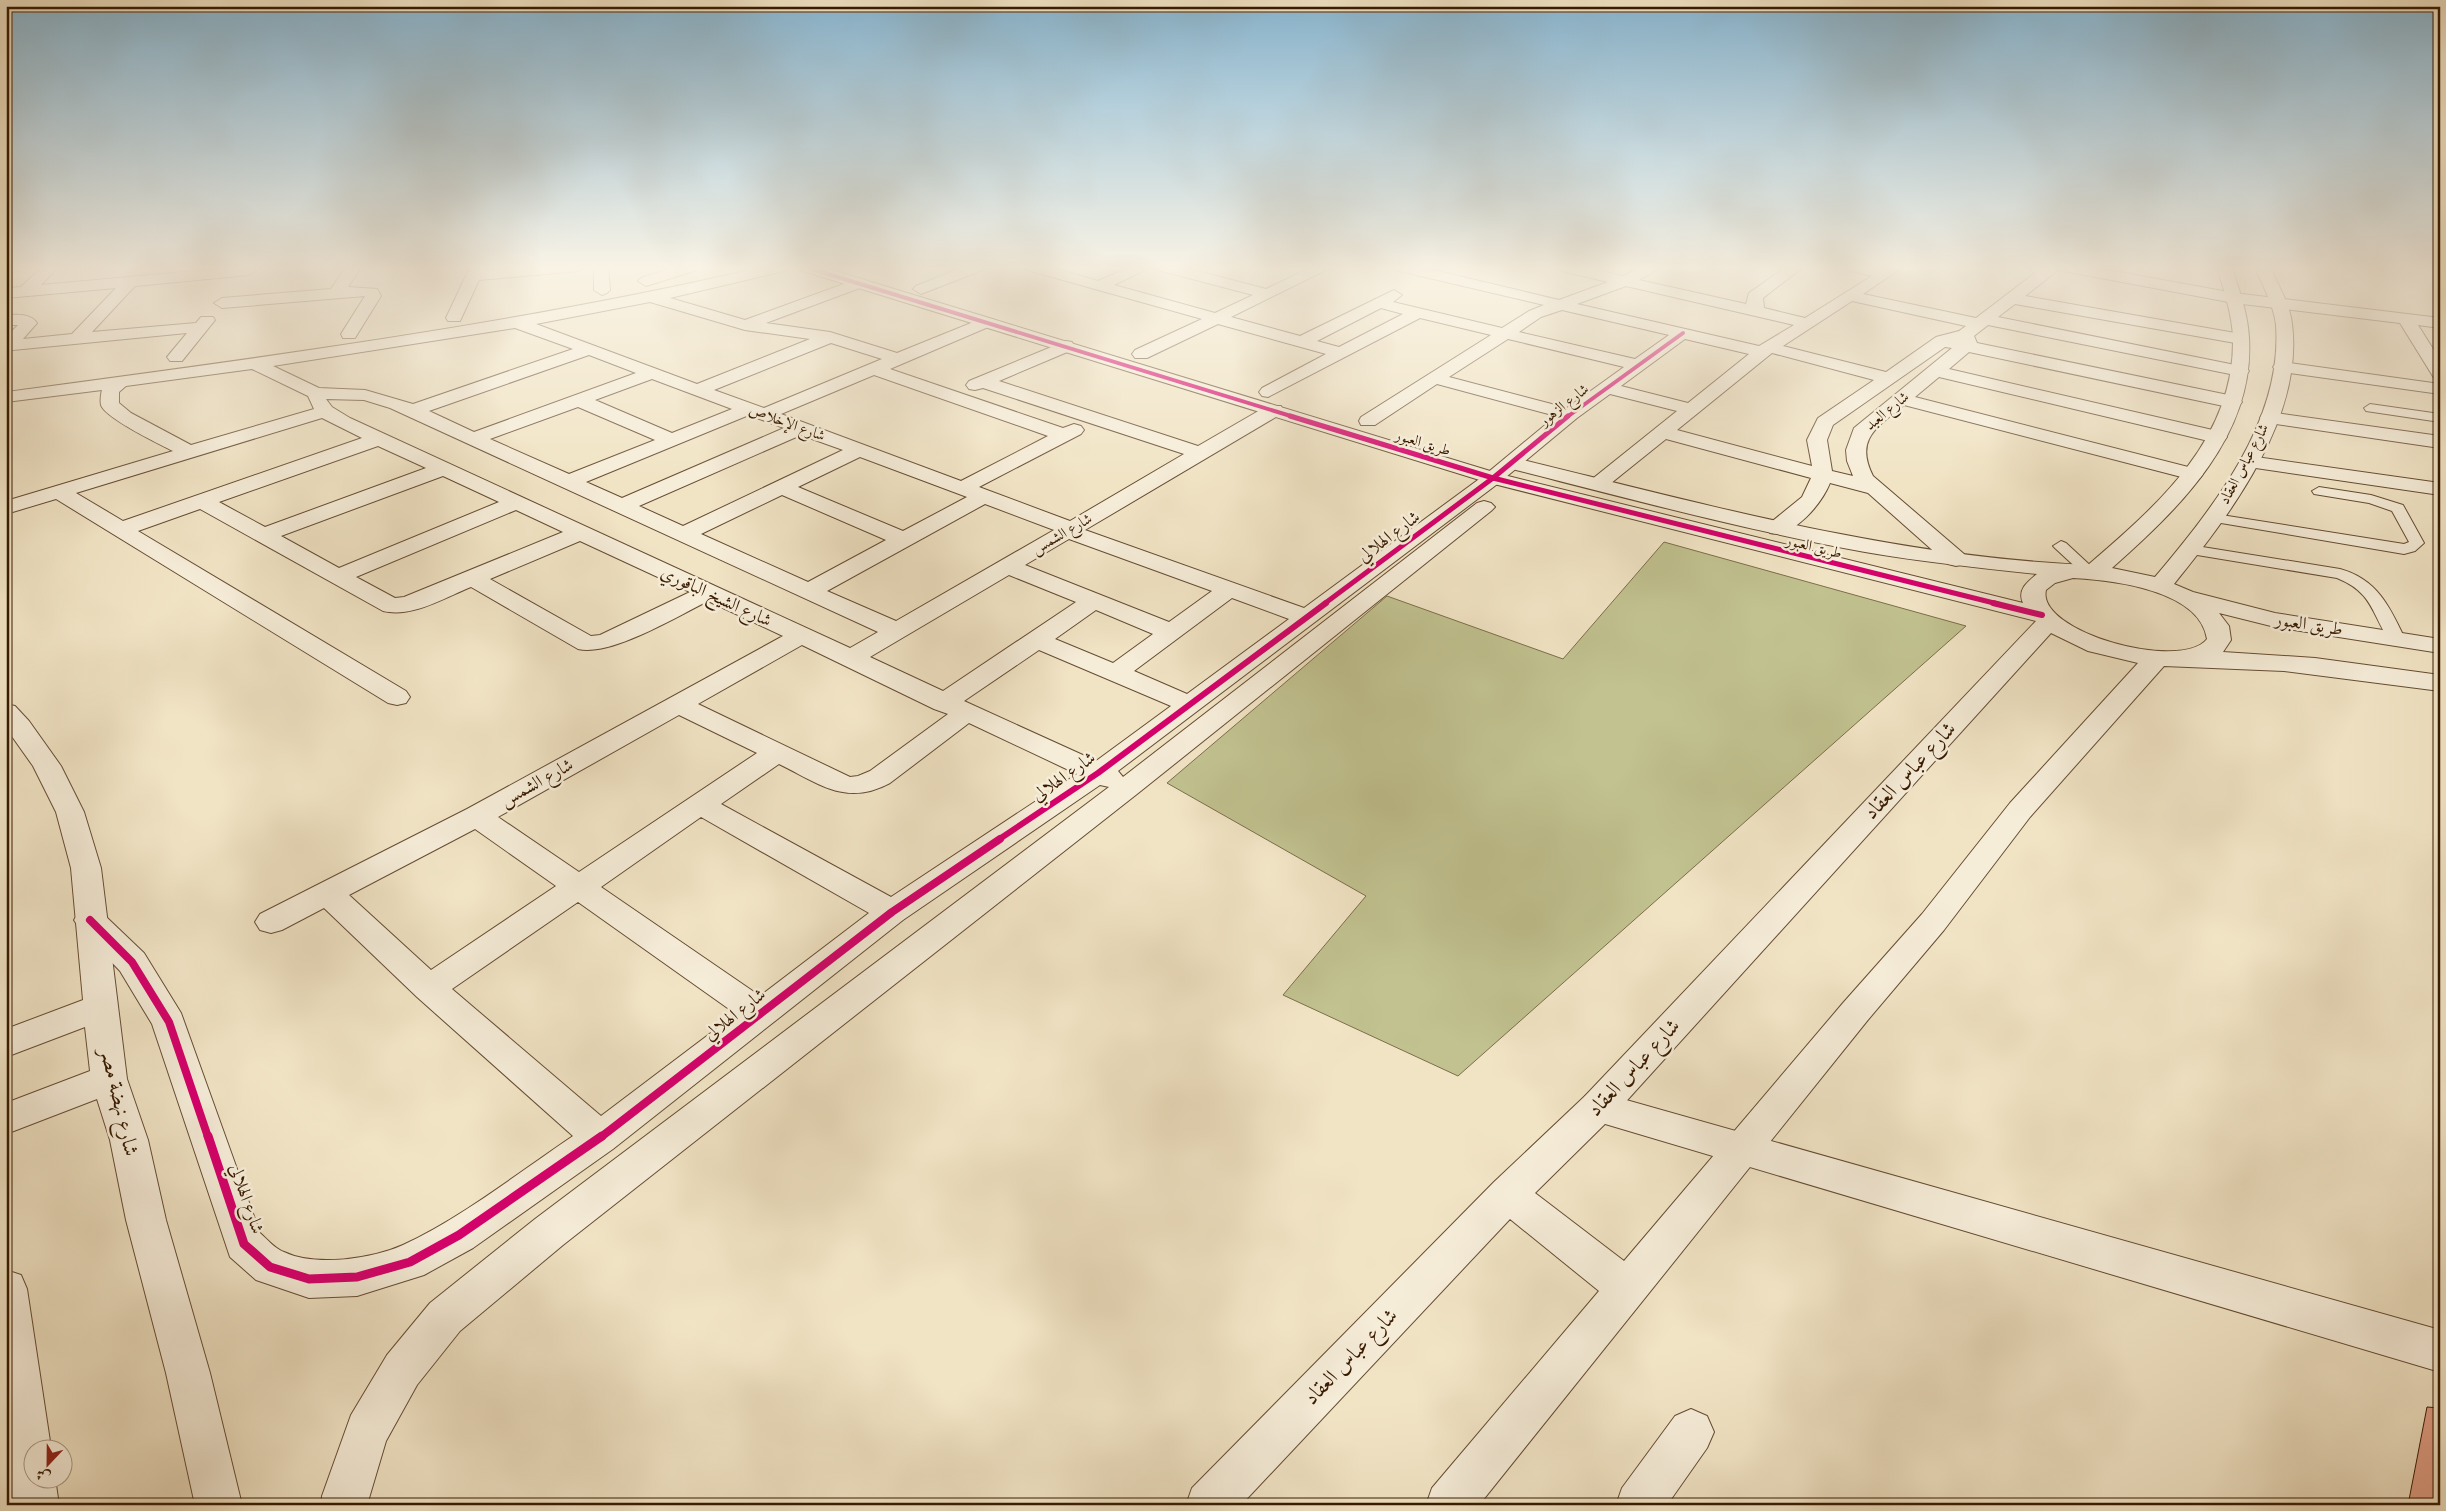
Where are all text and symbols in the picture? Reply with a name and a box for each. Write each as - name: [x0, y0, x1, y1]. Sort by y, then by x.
- street label: شارع الزهور: [1534, 380, 1595, 434]
- street label: شارع العبد: [1861, 387, 1915, 437]
- street label: شارع الإخلاص: [745, 400, 828, 448]
- street label: شارع عباس العقاد: [2215, 420, 2276, 509]
- street label: طريق العبور: [1391, 425, 1453, 460]
- street label: شارع الهلالي: [1353, 506, 1426, 570]
- street label: شارع الشمس: [1028, 509, 1097, 562]
- street label: طريق العبور: [1782, 530, 1844, 563]
- street label: شارع الشيخ الباقوري: [655, 562, 775, 636]
- street label: طريق العبور: [2272, 608, 2344, 641]
- street label: شارع عباس العقاد: [1858, 717, 1965, 828]
- street label: شارع الهلالي: [1028, 747, 1102, 809]
- street label: شارع الشمس: [497, 754, 579, 815]
- street label: شارع الهلالي: [700, 984, 772, 1048]
- street label: شارع عباس العقاد: [1582, 1014, 1689, 1125]
- street label: شارع نهضة مصر: [90, 1043, 144, 1160]
- street label: شارع الهلالي: [221, 1161, 268, 1238]
- street label: شارع عباس العقاد: [1298, 1303, 1406, 1414]
- north arrow: [22, 1438, 72, 1488]
- text: ش: [34, 1464, 53, 1486]

